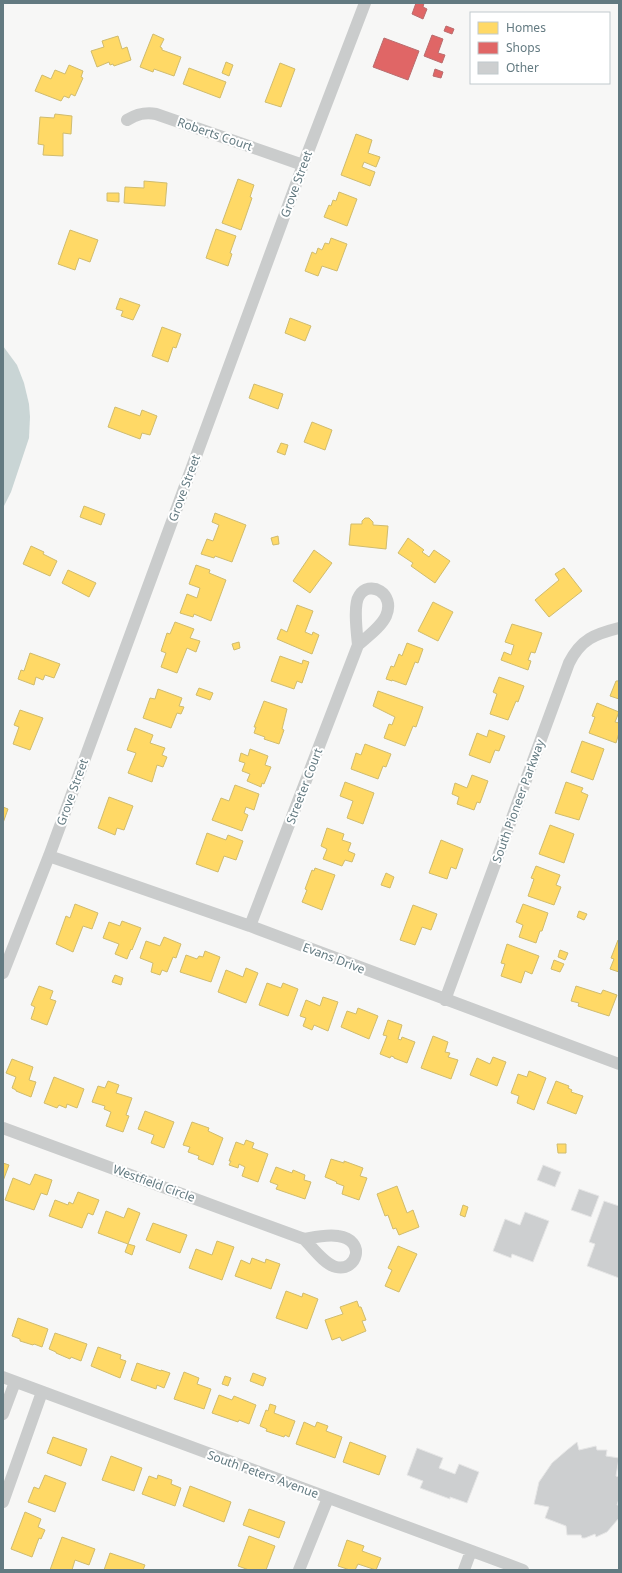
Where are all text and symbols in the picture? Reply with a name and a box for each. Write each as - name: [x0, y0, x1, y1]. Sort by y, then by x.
- legend: [470, 12, 610, 84]
- text: Homes: [506, 19, 546, 36]
- text: Shops: [506, 39, 541, 56]
- text: Other: [506, 59, 539, 76]
- street label: Roberts Court: [175, 113, 256, 155]
- street label: Grove Street: [276, 148, 316, 220]
- street label: Grove Street: [164, 452, 204, 524]
- street label: South Pioneer Parkway: [488, 736, 549, 865]
- street label: Streeter Court: [282, 745, 326, 826]
- street label: Grove Street: [52, 756, 92, 828]
- street label: Evans Drive: [300, 938, 368, 978]
- street label: Westfield Circle: [111, 1160, 198, 1206]
- street label: South Peters Avenue: [205, 1446, 321, 1502]

